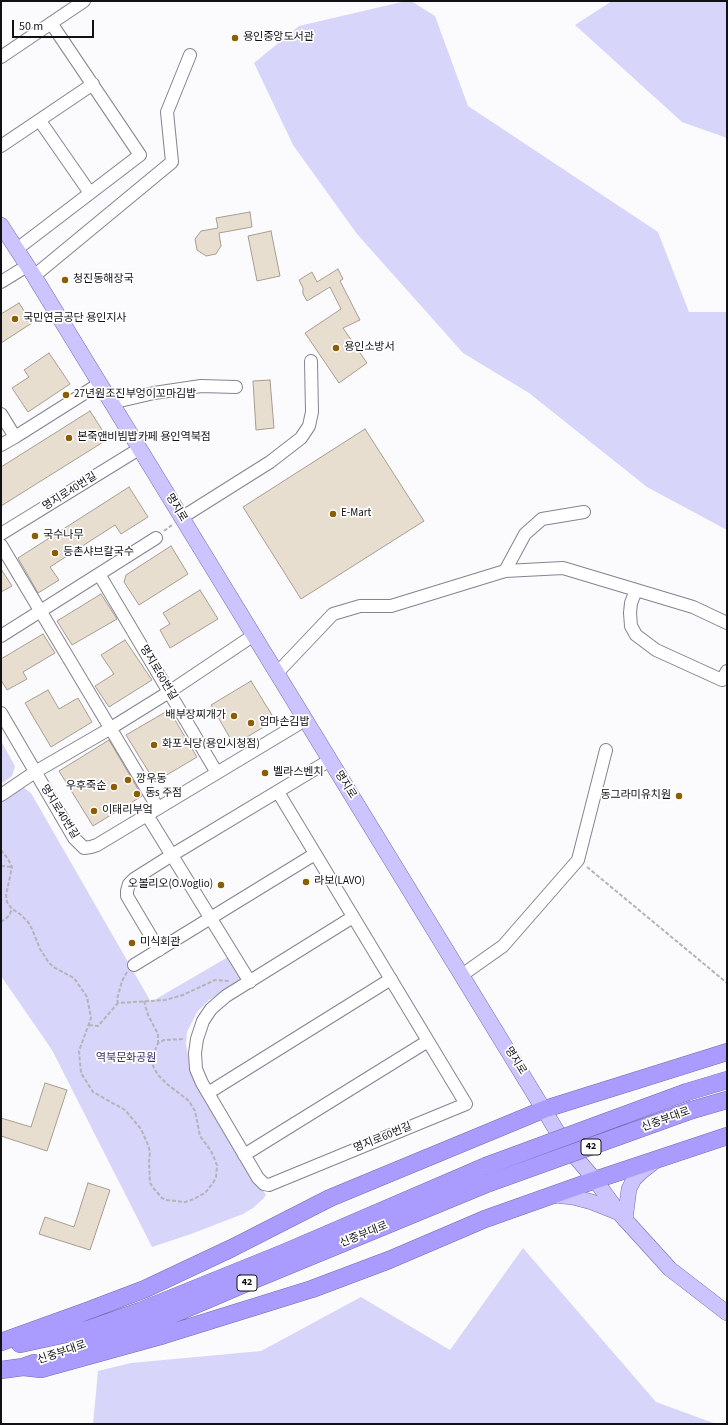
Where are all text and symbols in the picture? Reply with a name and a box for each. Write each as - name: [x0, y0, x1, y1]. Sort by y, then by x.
- scale bar: [14, 12, 96, 38]
- text: 50 m: [19, 18, 43, 35]
- place label: 용인중앙도서관: [243, 31, 314, 45]
- marker: 용인중앙도서관: [230, 33, 240, 43]
- place label: 청진동해장국: [73, 273, 134, 287]
- marker: 청진동해장국: [60, 275, 70, 285]
- place label: 국민연금공단 용인지사: [23, 312, 126, 326]
- marker: 국민연금공단 용인지사: [10, 314, 20, 324]
- place label: 용인소방서: [344, 341, 395, 355]
- marker: 용인소방서: [331, 343, 341, 353]
- place label: 27년원조진부엉이꼬마김밥: [74, 388, 196, 402]
- marker: 27년원조진부엉이꼬마김밥: [61, 390, 71, 400]
- place label: 본죽앤비빔밥카페 용인역북점: [77, 431, 211, 445]
- marker: 본죽앤비빔밥카페 용인역북점: [64, 433, 74, 443]
- street label: 명지로40번길: [40, 470, 100, 514]
- street label: 명지로: [163, 492, 189, 524]
- place label: E-Mart: [341, 507, 371, 521]
- marker: E-Mart: [328, 509, 338, 519]
- place label: 국수나무: [43, 529, 83, 543]
- marker: 국수나무: [30, 531, 40, 541]
- place label: 등촌샤브칼국수: [63, 546, 134, 560]
- marker: 등촌샤브칼국수: [50, 548, 60, 558]
- street label: 명지로60번길: [136, 643, 180, 703]
- place label: 배부장찌개가: [165, 709, 226, 723]
- marker: 배부장찌개가: [229, 711, 239, 721]
- place label: 엄마손김밥: [259, 716, 310, 730]
- marker: 엄마손김밥: [246, 718, 256, 728]
- place label: 화포식당(용인시청점): [162, 738, 260, 752]
- marker: 화포식당(용인시청점): [149, 740, 159, 750]
- place label: 벨라스벤치: [273, 766, 324, 780]
- marker: 벨라스벤치: [260, 768, 270, 778]
- street label: 명지로: [331, 769, 359, 801]
- place label: 깡우동: [136, 773, 166, 787]
- marker: 깡우동: [123, 775, 133, 785]
- place label: 우후죽순: [66, 780, 106, 794]
- street label: 명지로40번길: [37, 782, 81, 842]
- marker: 우후죽순: [109, 782, 119, 792]
- place label: 동s 주점: [145, 787, 182, 801]
- marker: 동s 주점: [132, 789, 142, 799]
- place label: 동그라미유치원: [600, 789, 671, 803]
- marker: 동그라미유치원: [674, 791, 684, 801]
- place label: 이태리부엌: [102, 804, 153, 818]
- marker: 이태리부엌: [89, 806, 99, 816]
- place label: 라보(LAVO): [314, 875, 365, 889]
- marker: 라보(LAVO): [301, 877, 311, 887]
- place label: 오볼리오(O.Voglio): [128, 878, 213, 892]
- marker: 오볼리오(O.Voglio): [216, 880, 226, 890]
- place label: 미식회관: [140, 936, 180, 950]
- marker: 미식회관: [127, 938, 137, 948]
- street label: 명지로: [501, 1045, 529, 1077]
- park label: 역북문화공원: [96, 1052, 156, 1066]
- street label: 신중부대로: [640, 1105, 692, 1135]
- street label: 명지로60번길: [352, 1120, 414, 1156]
- road number: 42: [581, 1139, 601, 1155]
- street label: 신중부대로: [338, 1219, 390, 1251]
- road number: 42: [237, 1275, 257, 1291]
- street label: 신중부대로: [36, 1339, 88, 1367]

